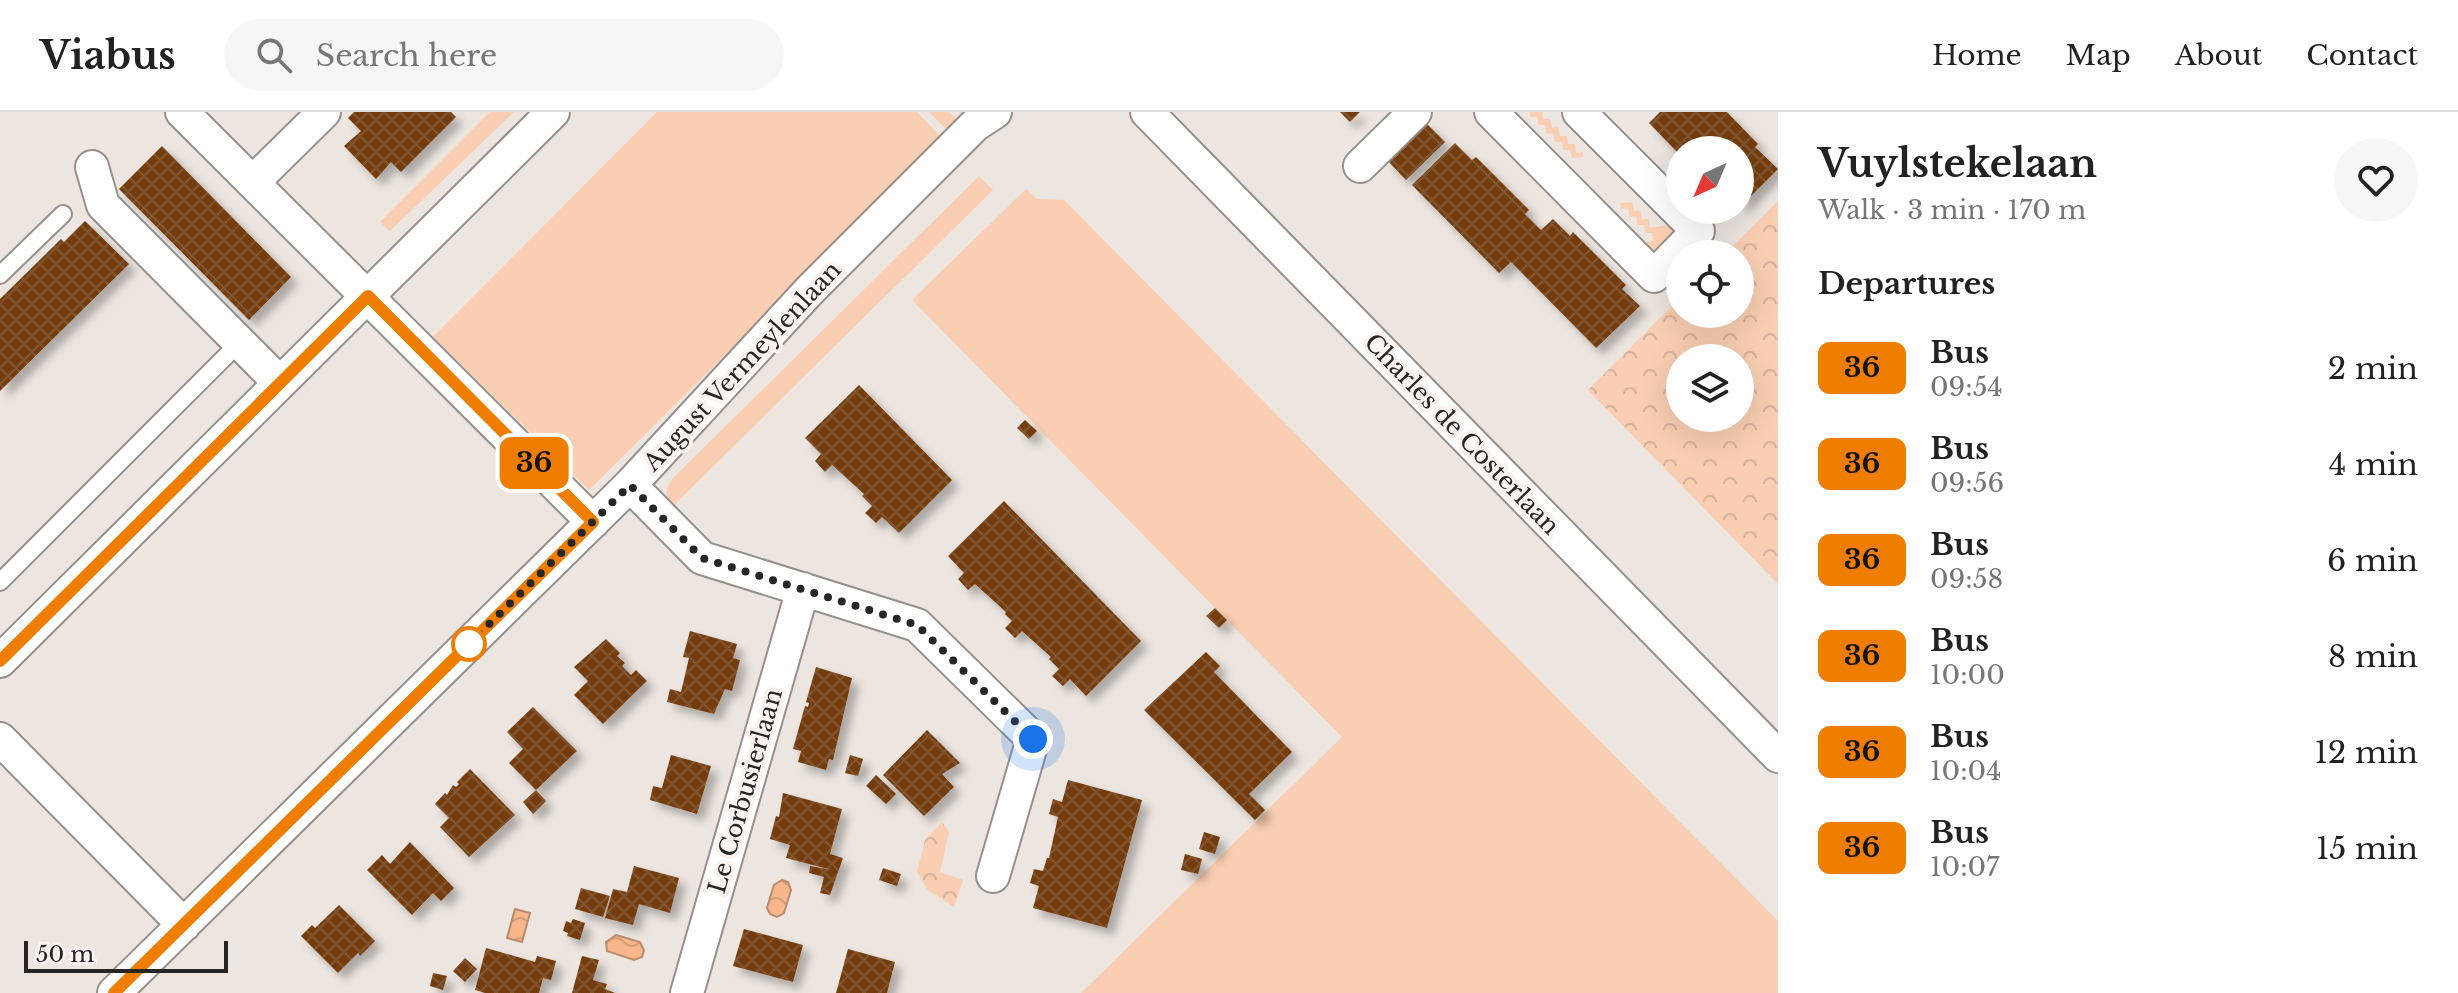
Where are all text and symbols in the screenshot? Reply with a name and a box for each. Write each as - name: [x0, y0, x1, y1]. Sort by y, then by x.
- search box: [224, 19, 784, 91]
- text: Viabus: [40, 32, 176, 79]
- icon: search: [252, 33, 296, 77]
- text: Search here: [316, 37, 497, 74]
- text: Home: [1932, 38, 2022, 73]
- text: Map: [2066, 38, 2131, 73]
- text: About: [2175, 38, 2262, 73]
- text: Contact: [2306, 38, 2418, 73]
- north arrow: [1666, 136, 1754, 224]
- map controls: [1666, 136, 1754, 432]
- button: heart: [2334, 138, 2418, 222]
- text: Vuylstekelaan: [1818, 140, 2097, 187]
- text: Walk · 3 min · 170 m: [1818, 194, 2086, 226]
- button: locate: [1666, 240, 1754, 328]
- street label: August Vermeylenlaan: [637, 255, 847, 478]
- text: Departures: [1818, 265, 1995, 302]
- street label: Charles de Costerlaan: [1359, 328, 1565, 540]
- text: Bus: [1930, 334, 1989, 371]
- button: layers: [1666, 344, 1754, 432]
- text: 36: [1844, 350, 1880, 385]
- text: 2 min: [2328, 350, 2418, 387]
- text: 09:54: [1930, 371, 2003, 403]
- text: Bus: [1930, 430, 1989, 467]
- line badge: 36: [498, 437, 570, 489]
- text: 36: [516, 445, 552, 480]
- text: 36: [1844, 446, 1880, 481]
- text: 4 min: [2329, 446, 2418, 483]
- text: 09:56: [1930, 467, 2004, 499]
- text: Bus: [1930, 526, 1989, 563]
- text: 36: [1844, 542, 1880, 577]
- text: 6 min: [2327, 542, 2418, 579]
- text: 09:58: [1930, 563, 2003, 595]
- text: Bus: [1930, 622, 1989, 659]
- unlabelled marker: [452, 627, 486, 661]
- text: 36: [1844, 638, 1880, 673]
- text: 8 min: [2328, 638, 2418, 675]
- text: 10:00: [1930, 659, 2005, 691]
- street label: Le Corbusierlaan: [702, 685, 788, 897]
- text: Bus: [1930, 718, 1989, 755]
- your location: [1013, 719, 1053, 759]
- text: 36: [1844, 734, 1880, 769]
- text: 12 min: [2314, 734, 2418, 771]
- text: 10:04: [1930, 755, 2001, 787]
- text: Bus: [1930, 814, 1989, 851]
- text: 36: [1844, 830, 1880, 865]
- text: 15 min: [2316, 830, 2418, 867]
- text: 10:07: [1930, 851, 1999, 883]
- scale bar: [24, 937, 228, 973]
- text: 50 m: [36, 941, 94, 968]

